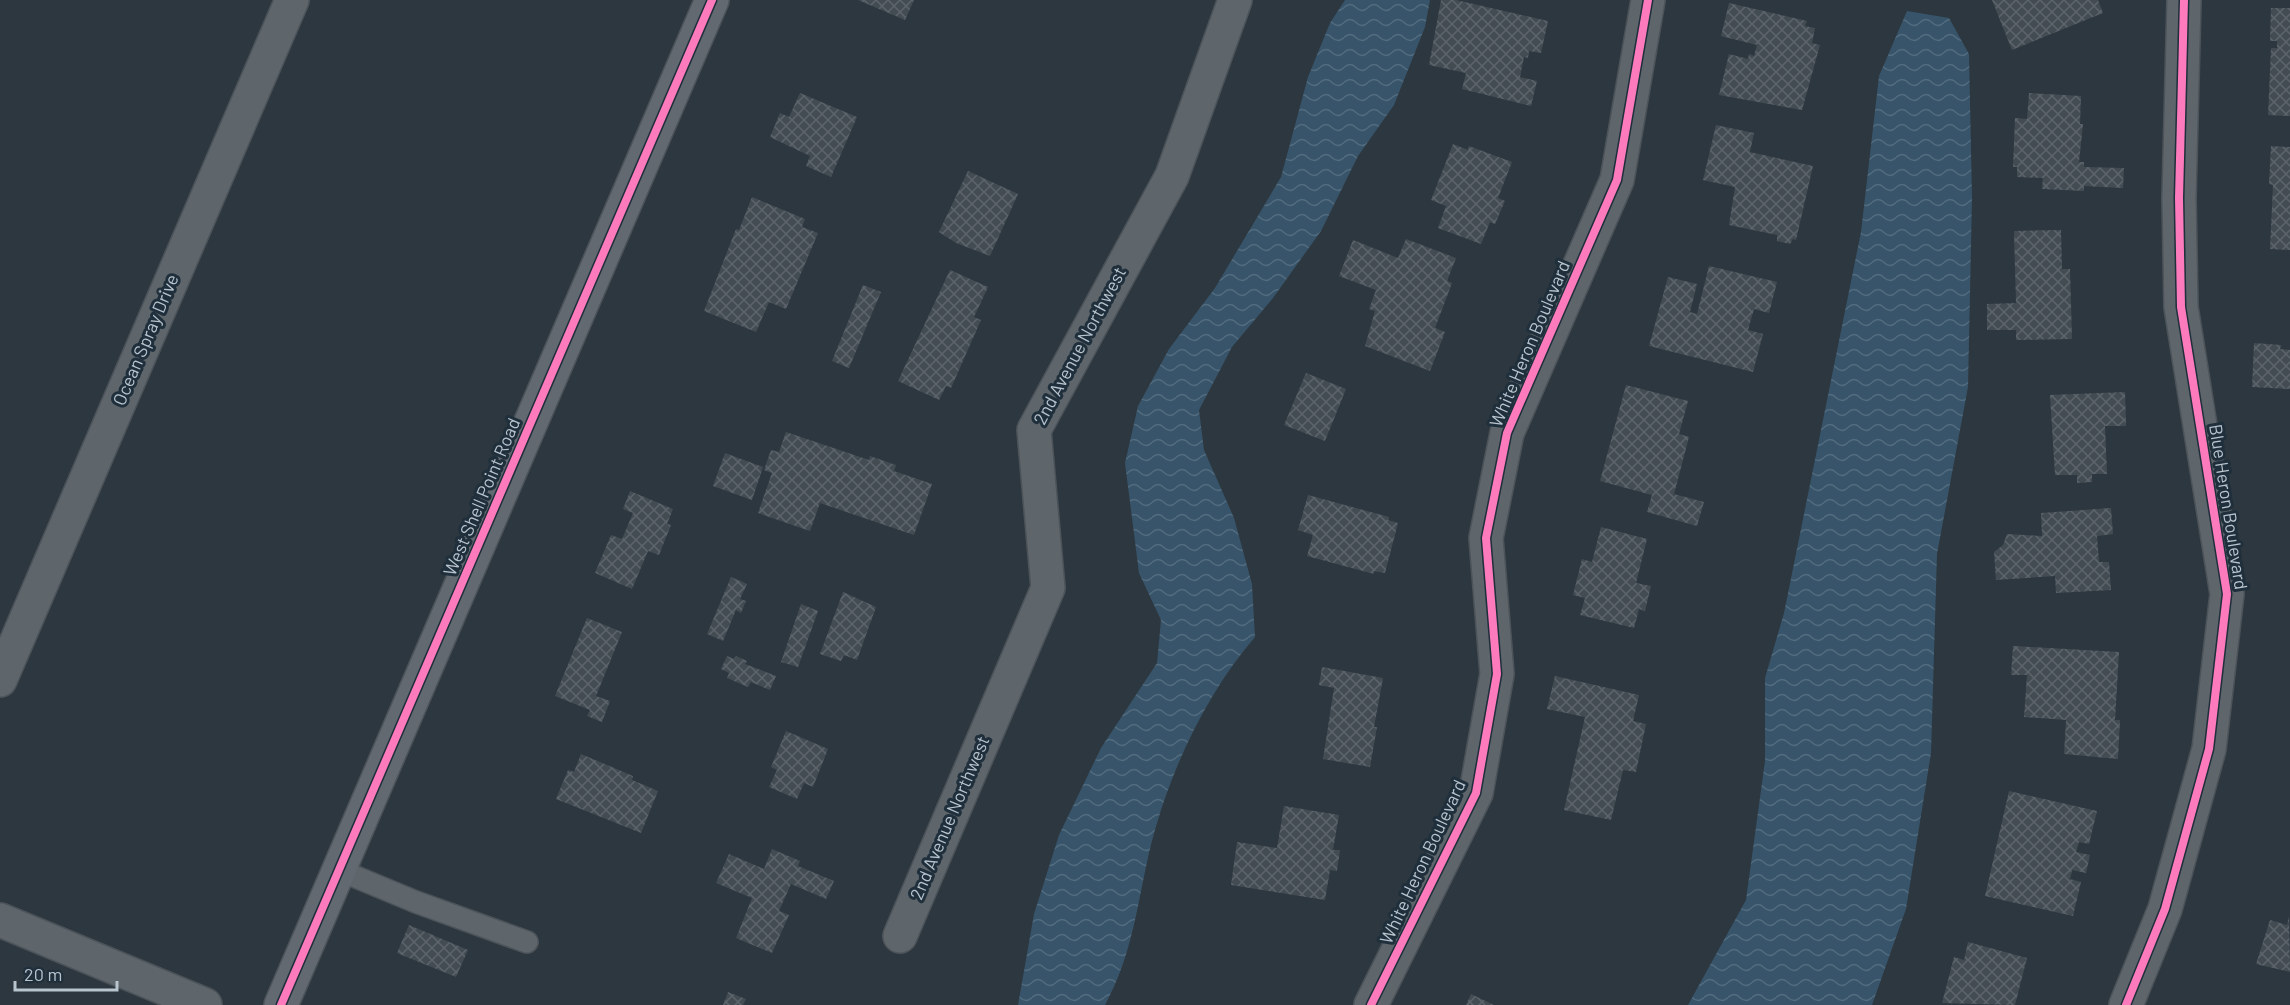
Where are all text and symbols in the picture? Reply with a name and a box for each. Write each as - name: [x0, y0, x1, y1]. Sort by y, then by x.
- street label: White Heron Boulevard: [1484, 257, 1574, 430]
- street label: 2nd Avenue Northwest: [1028, 263, 1130, 428]
- street label: Ocean Spray Drive: [107, 271, 183, 409]
- street label: West Shell Point Road: [438, 414, 524, 579]
- street label: Blue Heron Boulevard: [2205, 423, 2253, 591]
- street label: 2nd Avenue Northwest: [905, 732, 994, 903]
- street label: White Heron Boulevard: [1374, 776, 1470, 947]
- scale bar: [15, 954, 117, 992]
- text: 20 m: [24, 963, 62, 985]

